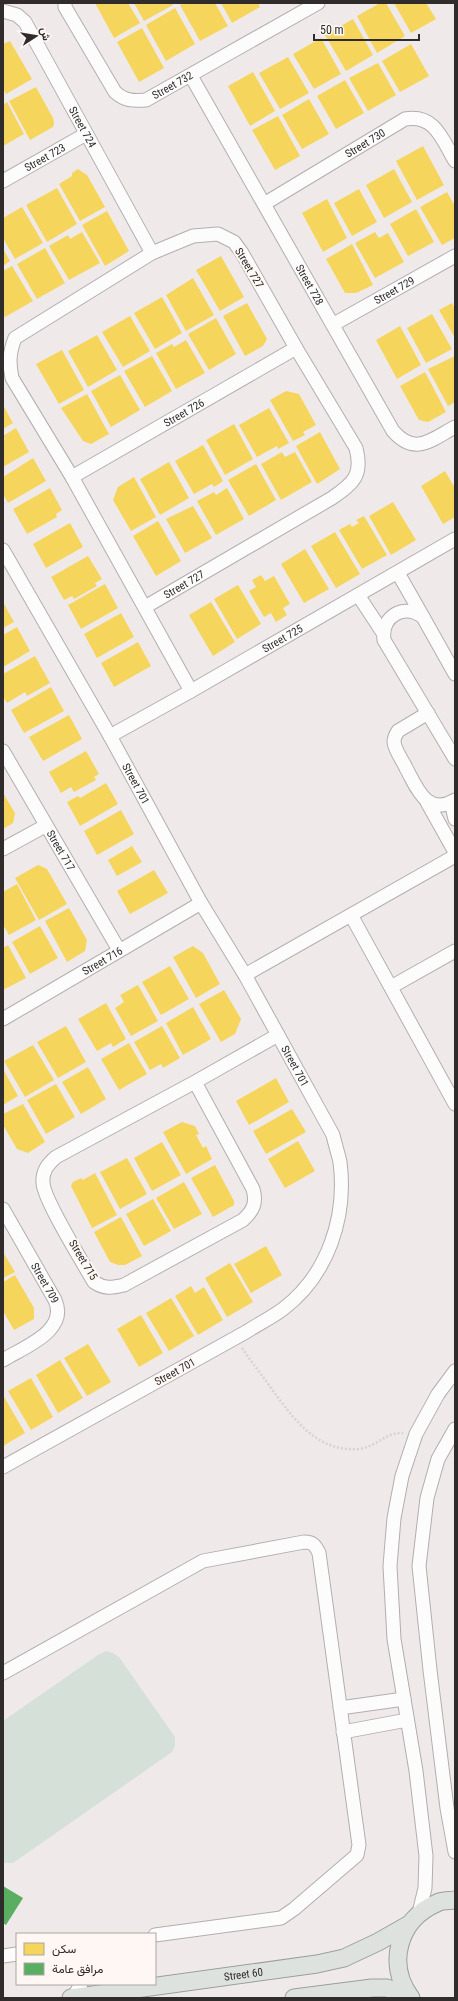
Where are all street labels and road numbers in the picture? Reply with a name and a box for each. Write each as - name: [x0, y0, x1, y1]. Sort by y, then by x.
- street label: Street 732: [150, 69, 195, 102]
- street label: Street 724: [66, 104, 99, 150]
- street label: Street 730: [343, 126, 388, 160]
- street label: Street 723: [22, 141, 67, 174]
- street label: Street 727: [232, 246, 266, 290]
- street label: Street 728: [293, 262, 326, 307]
- street label: Street 729: [372, 274, 417, 307]
- street label: Street 726: [161, 396, 206, 429]
- street label: Street 727: [161, 567, 206, 601]
- street label: Street 725: [260, 622, 305, 655]
- street label: Street 701: [120, 761, 152, 807]
- street label: Street 717: [44, 828, 78, 873]
- street label: Street 716: [80, 944, 125, 978]
- street label: Street 701: [279, 1043, 312, 1089]
- street label: Street 715: [66, 1238, 100, 1282]
- street label: Street 709: [28, 1260, 62, 1305]
- street label: Street 701: [152, 1356, 198, 1388]
- street label: Street 60: [223, 1965, 264, 1983]

